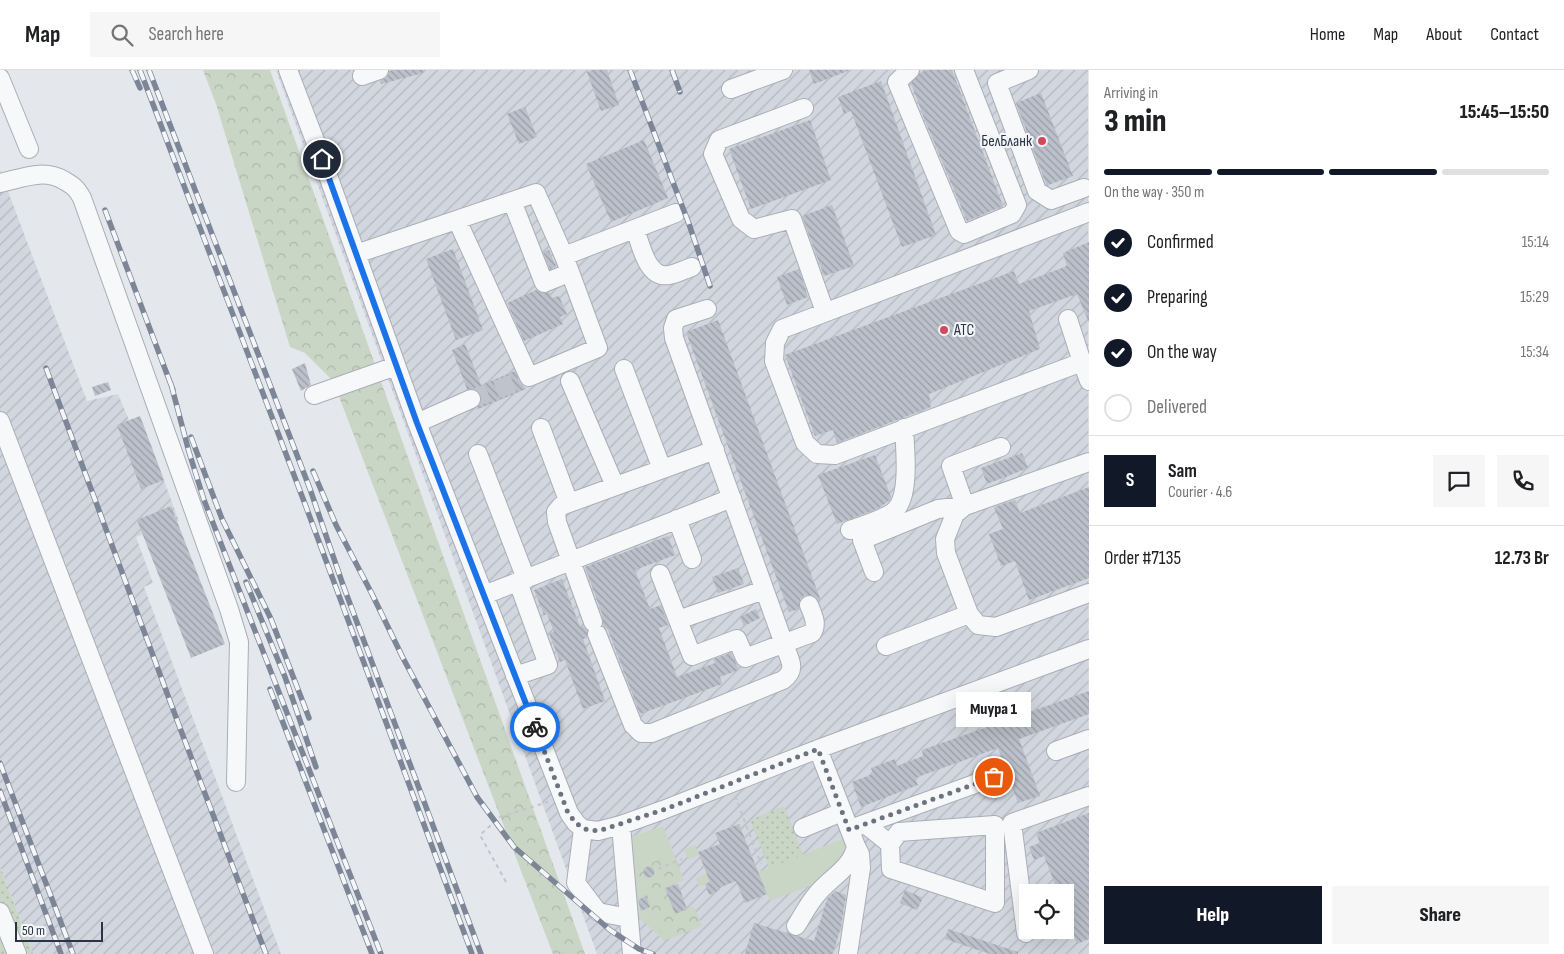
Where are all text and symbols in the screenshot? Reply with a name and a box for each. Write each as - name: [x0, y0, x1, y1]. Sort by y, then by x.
- search box: [90, 12, 440, 57]
- text: Map: [25, 20, 60, 49]
- icon: search: [108, 21, 136, 49]
- text: Search here: [148, 23, 224, 46]
- text: Home: [1310, 24, 1345, 45]
- text: Map: [1373, 24, 1398, 45]
- text: About: [1426, 24, 1462, 45]
- text: Contact: [1490, 24, 1539, 45]
- text: Arriving in: [1104, 84, 1158, 103]
- text: 15:45–15:50: [1460, 101, 1549, 124]
- text: 3 min: [1104, 102, 1166, 141]
- place label: БелБланк: [981, 132, 1033, 151]
- marker: БелБланк: [1036, 135, 1048, 147]
- pin: [301, 138, 343, 180]
- icon: home: [308, 145, 336, 173]
- text: On the way · 350 m: [1104, 183, 1204, 202]
- icon: check: [1104, 229, 1132, 257]
- text: Confirmed: [1147, 231, 1214, 254]
- text: 15:14: [1522, 233, 1549, 252]
- icon: check: [1104, 284, 1132, 312]
- text: Preparing: [1147, 286, 1208, 309]
- text: 15:29: [1520, 288, 1549, 307]
- place label: АТС: [953, 321, 974, 340]
- marker: АТС: [938, 324, 950, 336]
- icon: check: [1104, 339, 1132, 367]
- text: On the way: [1147, 341, 1217, 364]
- text: 15:34: [1521, 343, 1549, 362]
- text: Delivered: [1147, 396, 1207, 419]
- button: chat: [1433, 455, 1485, 507]
- button: phone: [1497, 455, 1549, 507]
- text: Sam: [1168, 460, 1197, 483]
- text: S: [1126, 469, 1134, 492]
- text: Courier · 4.6: [1168, 483, 1232, 502]
- text: Order #7135: [1104, 547, 1181, 570]
- text: 12.73 Br: [1495, 547, 1549, 570]
- callout: Миура 1: [956, 692, 1032, 727]
- text: Миура 1: [970, 700, 1017, 719]
- courier: [510, 702, 560, 752]
- icon: bike: [521, 713, 549, 741]
- pin: [973, 756, 1015, 798]
- icon: bag: [980, 763, 1008, 791]
- map controls: [1019, 884, 1074, 939]
- button: locate: [1019, 884, 1074, 939]
- button: Help: [1104, 886, 1322, 944]
- button: Share: [1332, 886, 1549, 944]
- scale bar: [15, 919, 102, 942]
- text: 50 m: [22, 922, 45, 939]

